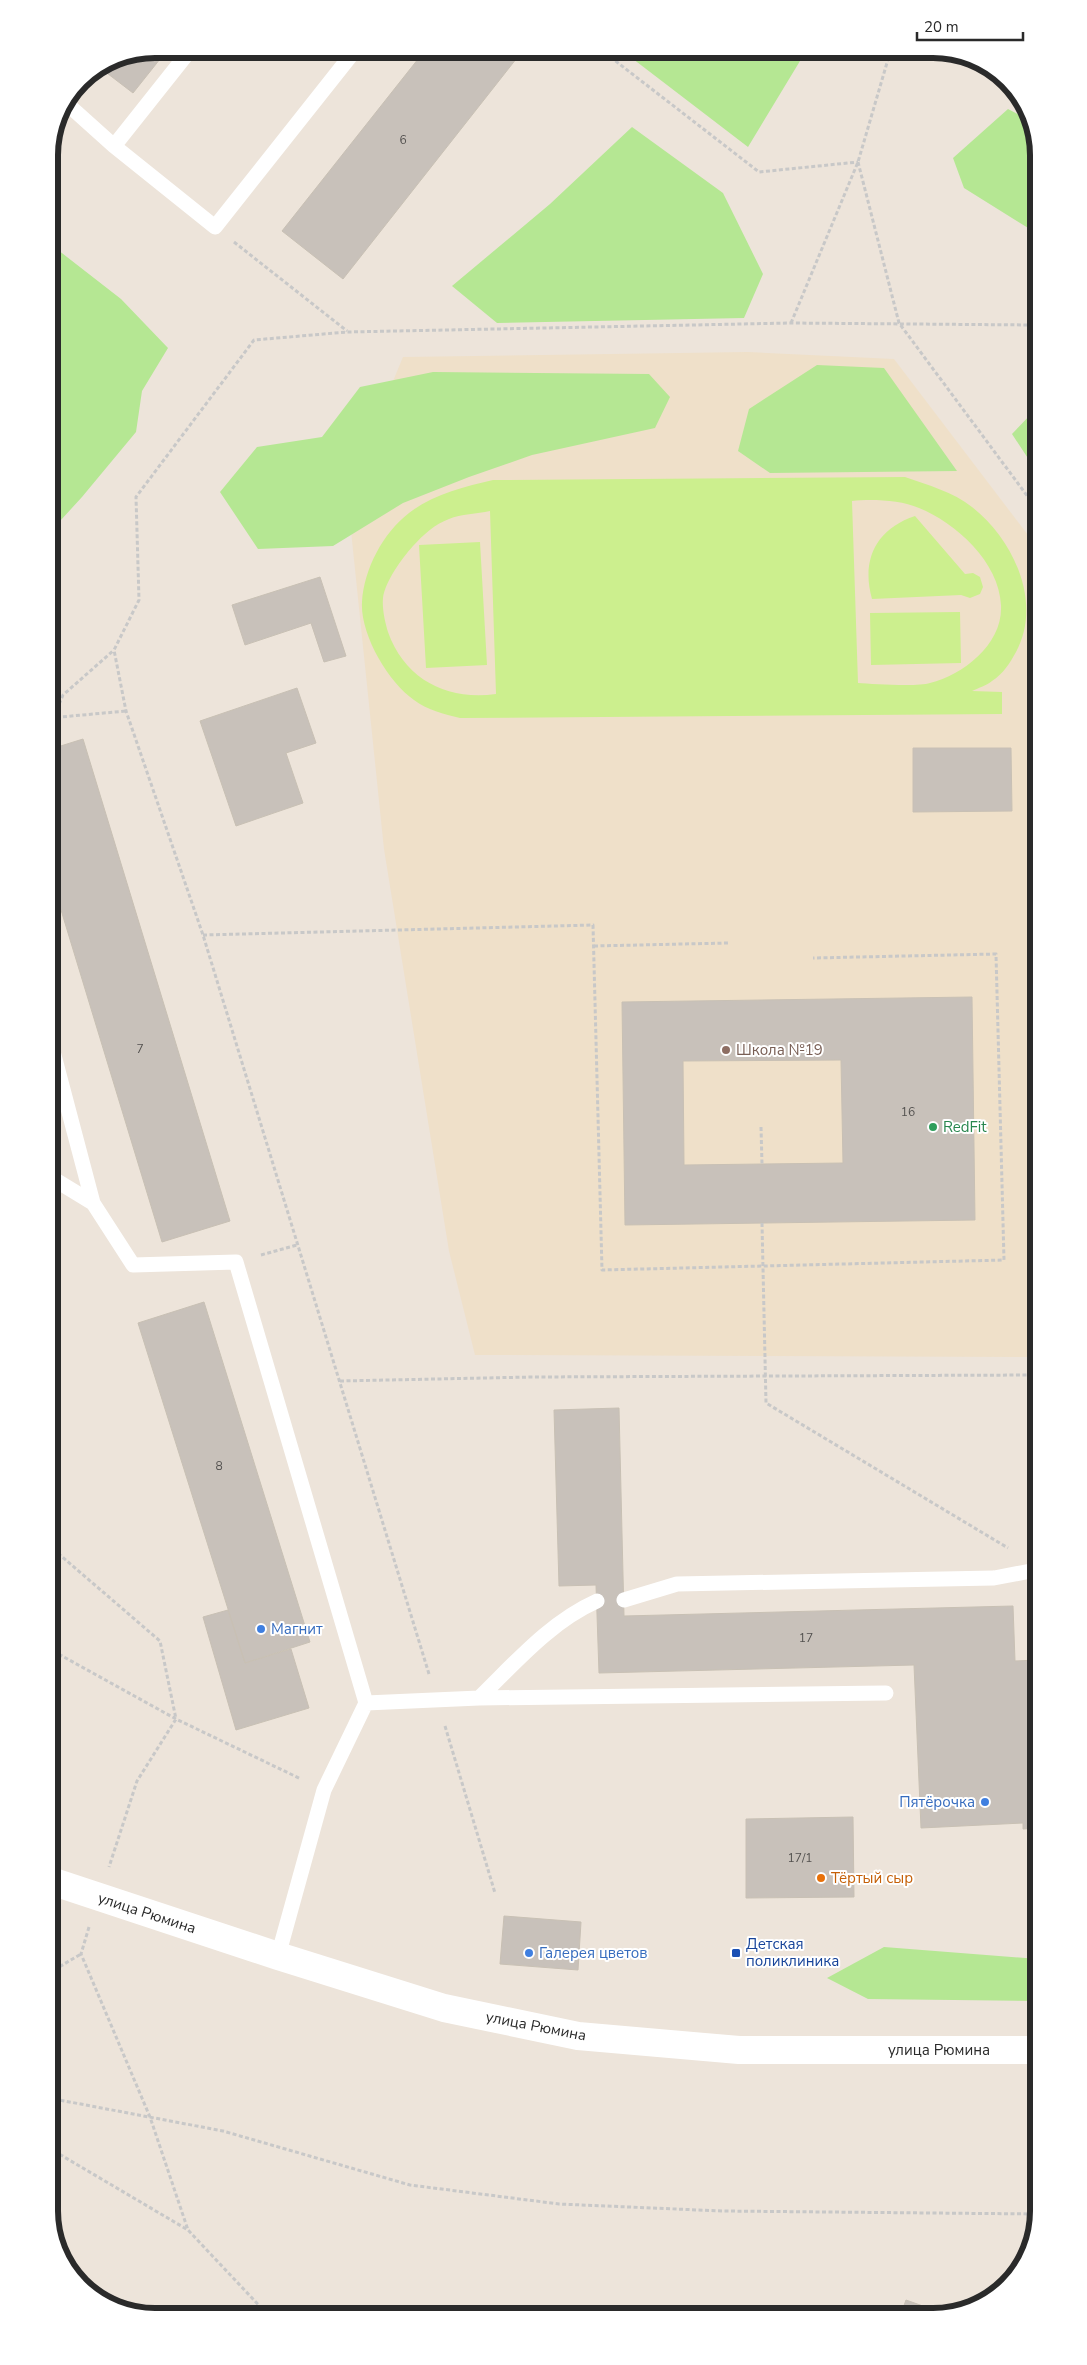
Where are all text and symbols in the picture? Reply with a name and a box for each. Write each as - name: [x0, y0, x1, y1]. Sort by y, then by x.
- scale bar: [917, 10, 1023, 42]
- text: 20 m: [924, 17, 959, 37]
- house number: 6: [399, 132, 407, 148]
- place label: Школа №19: [736, 1040, 823, 1060]
- house number: 7: [136, 1041, 144, 1057]
- marker: Школа №19: [720, 1044, 732, 1056]
- house number: 16: [901, 1104, 915, 1120]
- place label: RedFit: [943, 1117, 987, 1137]
- marker: RedFit: [927, 1121, 939, 1133]
- house number: 8: [215, 1458, 223, 1474]
- place label: Магнит: [271, 1619, 323, 1639]
- marker: Магнит: [255, 1623, 267, 1635]
- house number: 17: [799, 1630, 813, 1646]
- place label: Пятёрочка: [899, 1792, 975, 1812]
- marker: Пятёрочка: [979, 1796, 991, 1808]
- house number: 17/1: [788, 1850, 813, 1866]
- place label: Тёртый сыр: [831, 1868, 913, 1888]
- marker: Тёртый сыр: [815, 1872, 827, 1884]
- street label: улица Рюмина: [95, 1888, 199, 1938]
- place label: Детская поликлиника: [746, 1934, 839, 1971]
- place label: Галерея цветов: [539, 1943, 648, 1963]
- marker: Галерея цветов: [523, 1947, 535, 1959]
- marker: Детская поликлиника: [730, 1947, 742, 1959]
- street label: улица Рюмина: [484, 2006, 588, 2046]
- street label: улица Рюмина: [888, 2040, 990, 2060]

